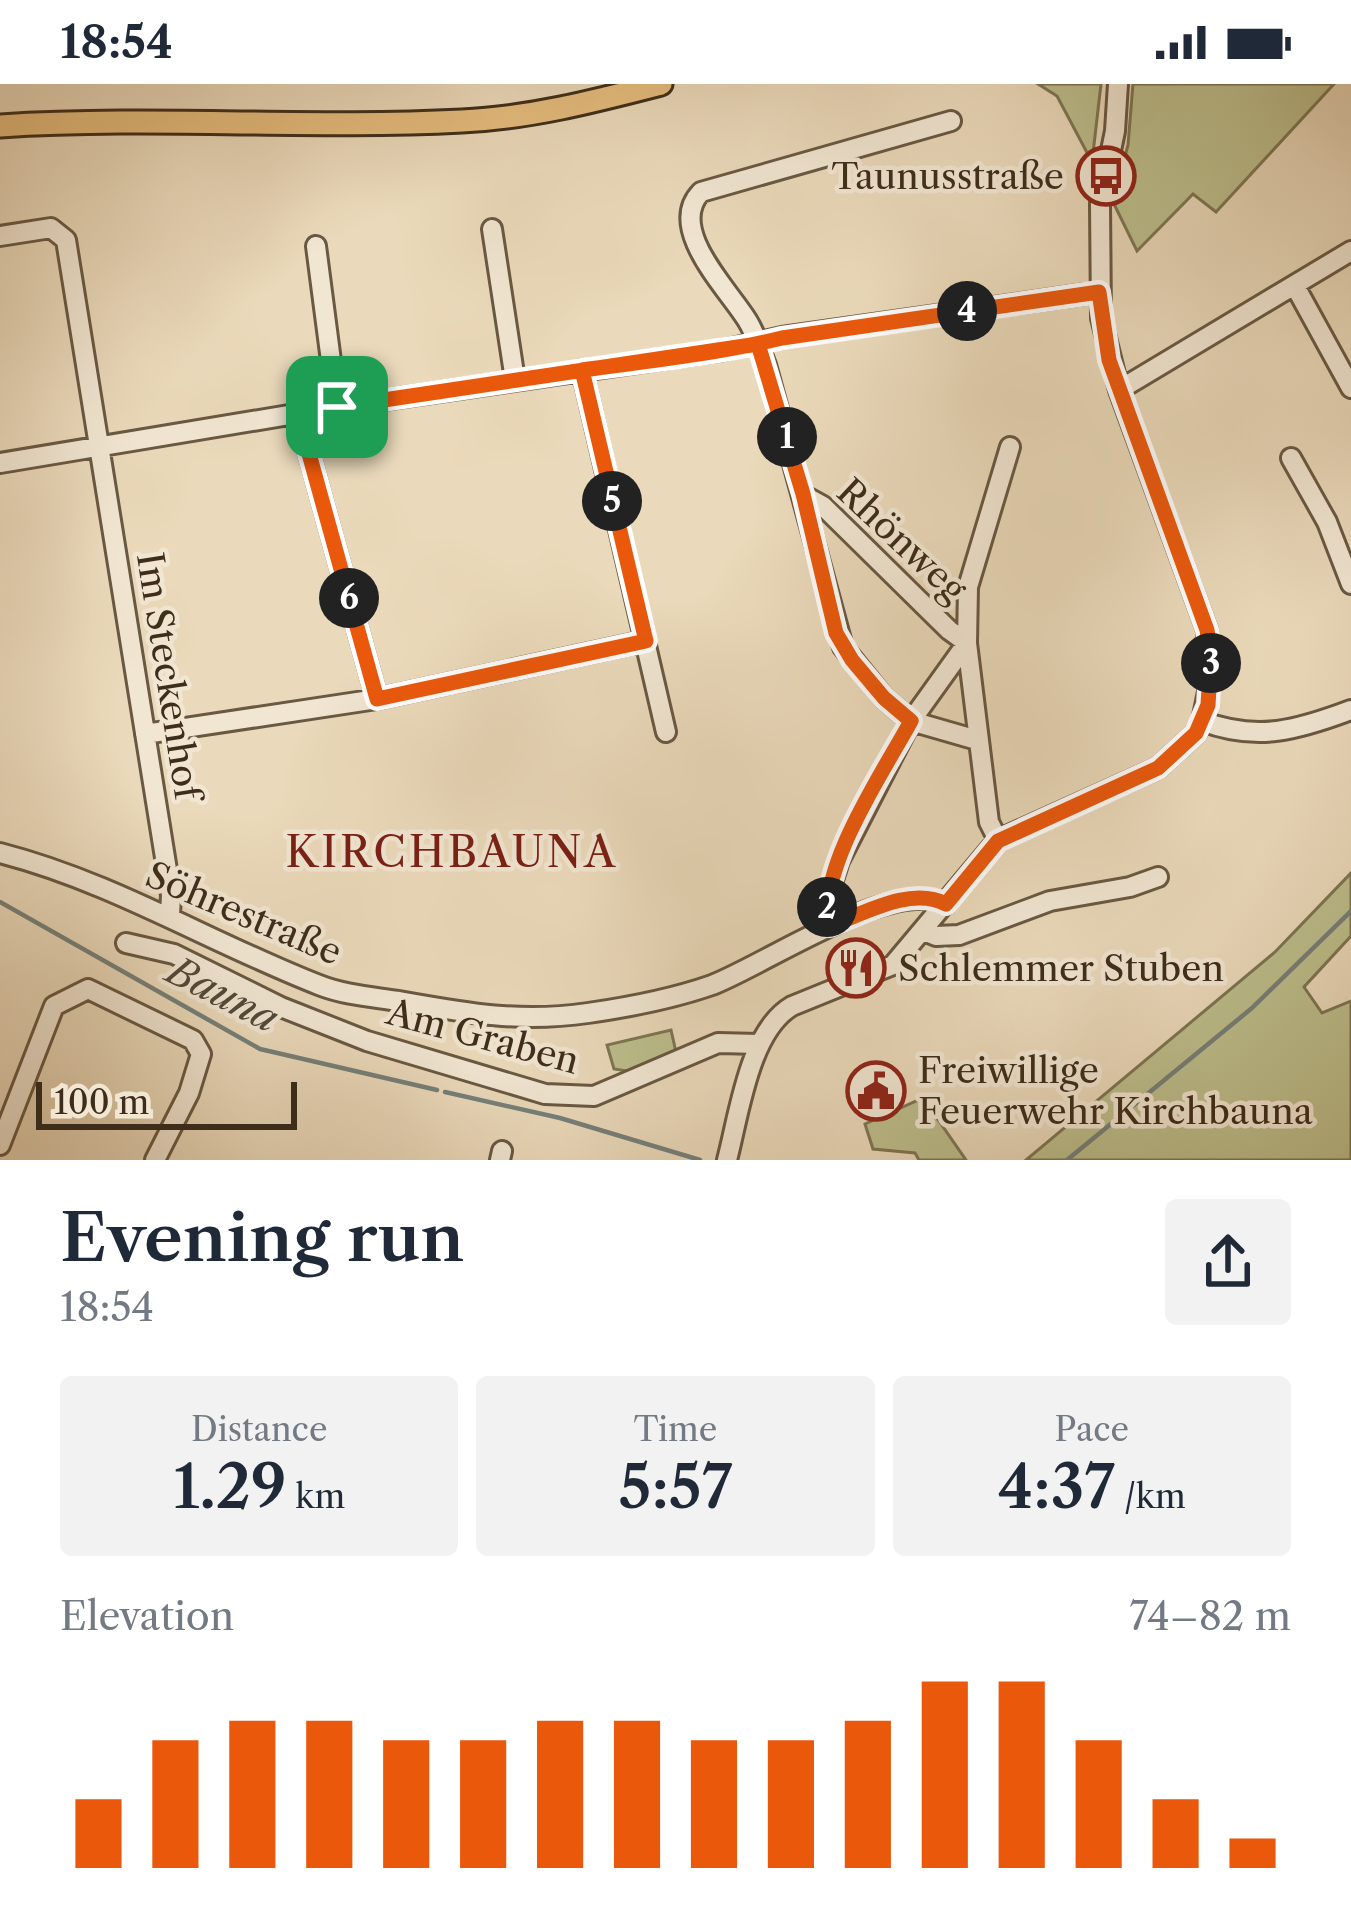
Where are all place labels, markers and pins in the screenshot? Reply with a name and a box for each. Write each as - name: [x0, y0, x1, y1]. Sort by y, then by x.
- bus stop icon: Taunusstraße: [1075, 145, 1137, 207]
- place label: Taunusstraße: [832, 154, 1064, 198]
- pin: 4: [937, 281, 997, 341]
- pin: [286, 356, 388, 458]
- pin: 1: [757, 407, 817, 467]
- pin: 5: [582, 471, 642, 531]
- pin: 6: [319, 568, 379, 628]
- pin: 3: [1181, 633, 1241, 693]
- pin: 2: [797, 877, 857, 937]
- restaurant icon: Schlemmer Stuben: [825, 937, 887, 999]
- place label: Schlemmer Stuben: [898, 946, 1224, 990]
- place label: Freiwillige Feuerwehr Kirchbauna: [918, 1048, 1313, 1133]
- public building icon: Freiwillige Feuerwehr Kirchbauna: [845, 1060, 907, 1122]

